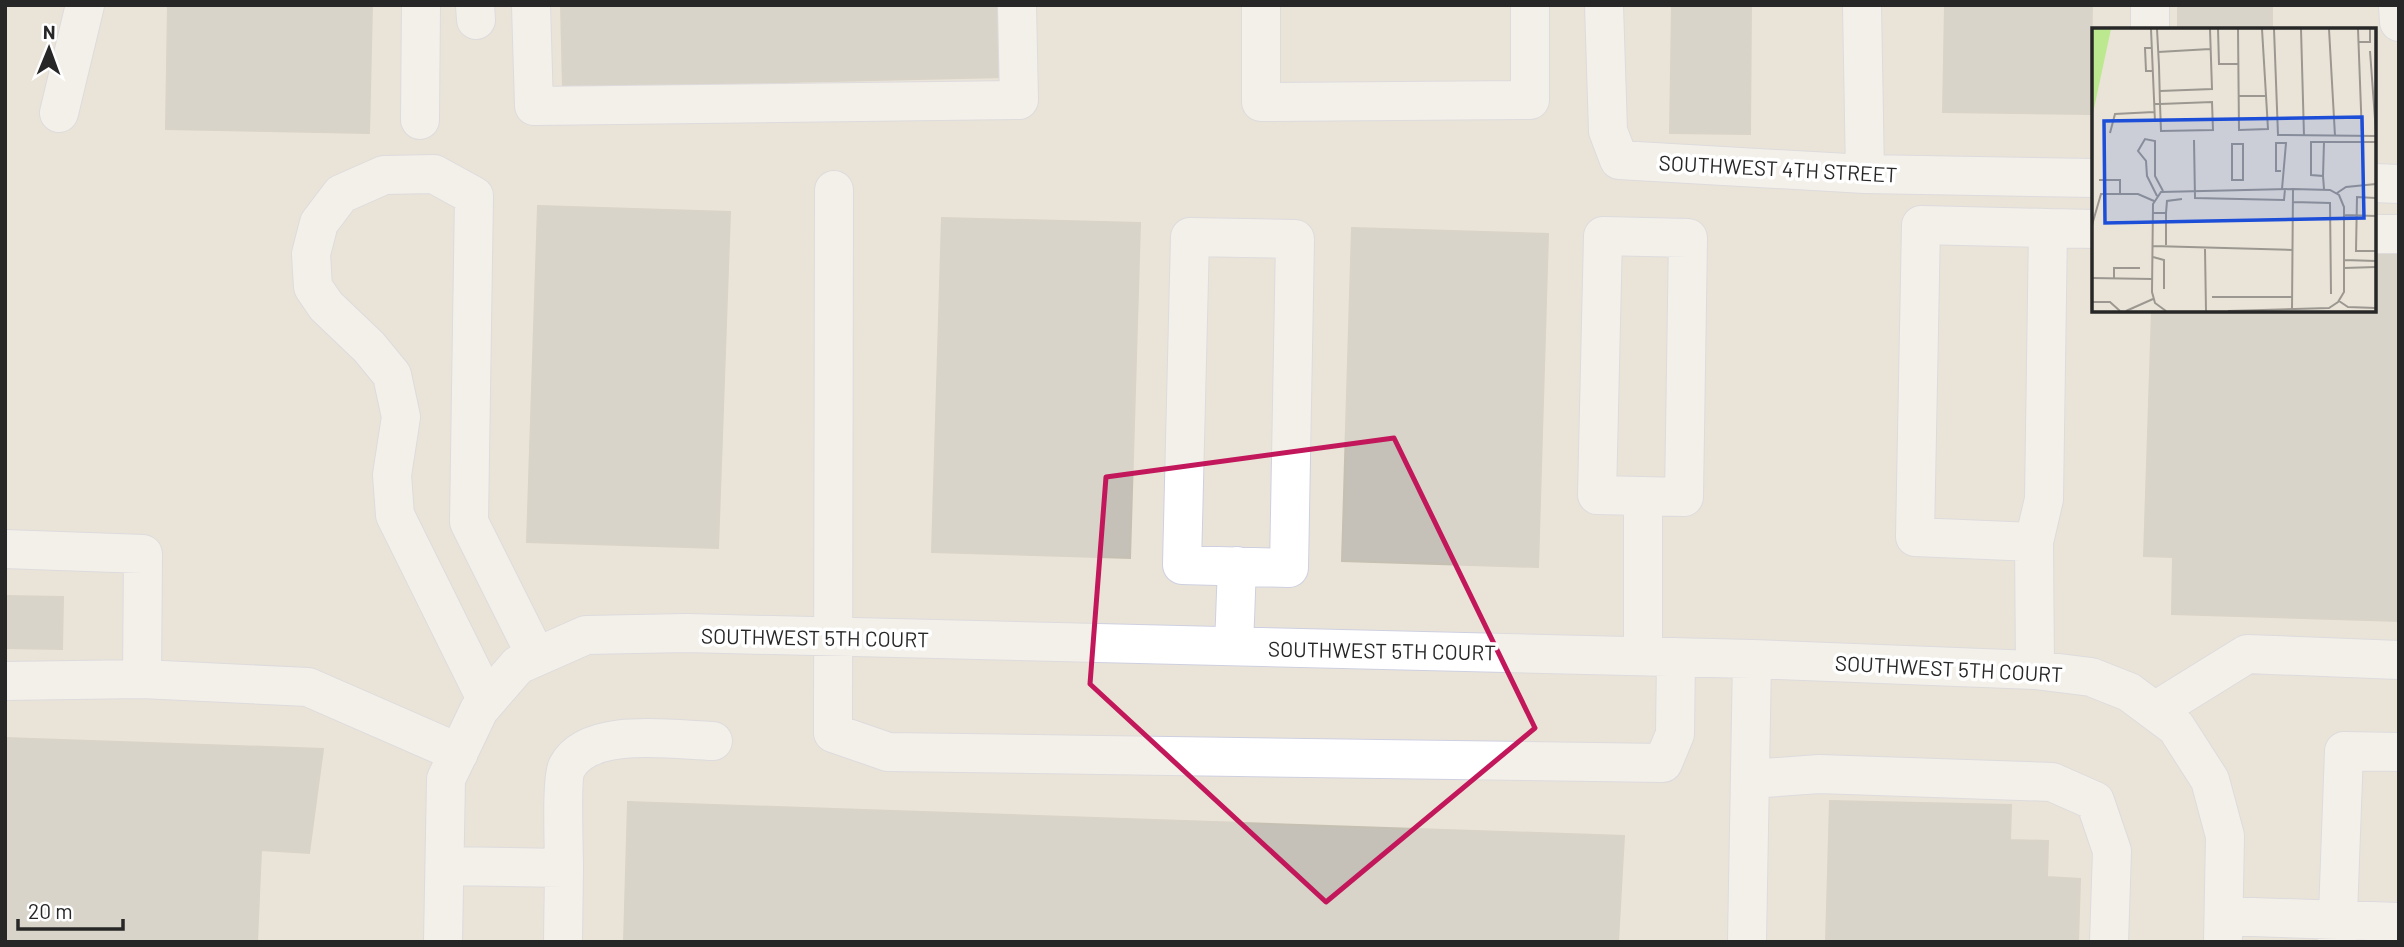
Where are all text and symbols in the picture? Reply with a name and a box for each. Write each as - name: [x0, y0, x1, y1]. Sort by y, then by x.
- north arrow: [14, 14, 84, 84]
- text: N: [43, 20, 56, 43]
- inset map: [2092, 28, 2376, 312]
- street label: SOUTHWEST 4TH STREET: [1658, 149, 1898, 187]
- street label: SOUTHWEST 5TH COURT: [701, 623, 929, 651]
- street label: SOUTHWEST 5TH COURT: [1268, 636, 1496, 664]
- street label: SOUTHWEST 5TH COURT: [1834, 650, 2064, 686]
- scale bar: [18, 888, 122, 932]
- text: 20 m: [28, 898, 73, 923]

